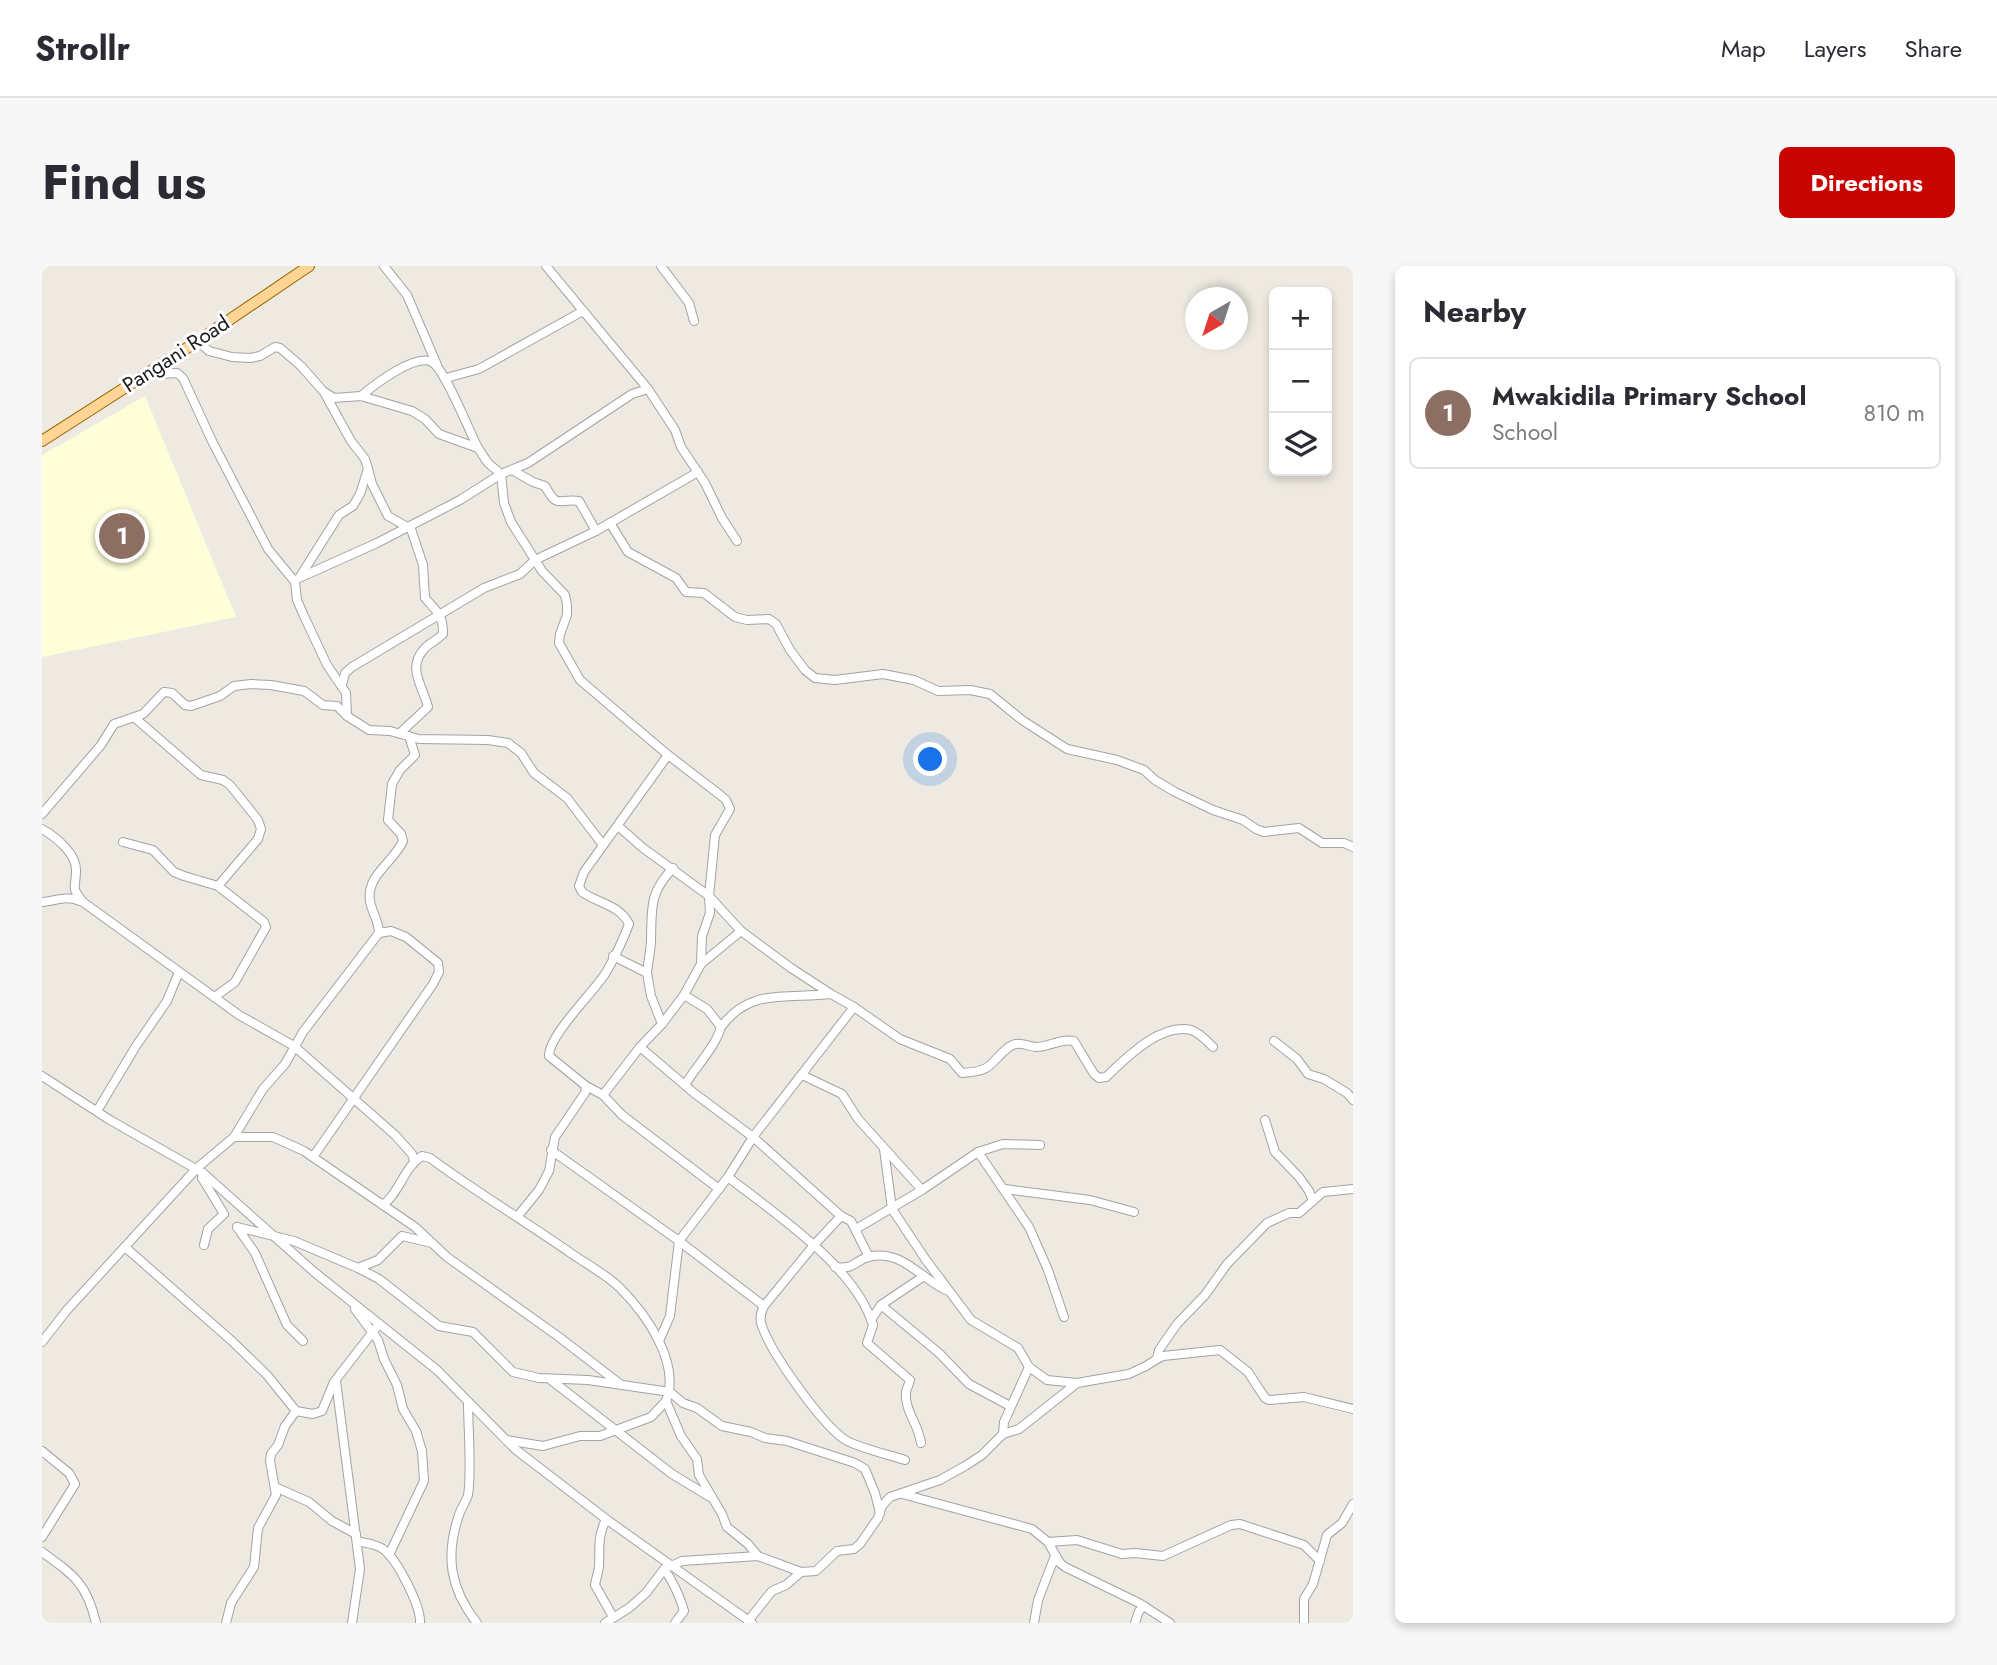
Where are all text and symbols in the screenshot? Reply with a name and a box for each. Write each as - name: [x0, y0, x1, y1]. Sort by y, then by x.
- text: Strollr: [35, 25, 130, 72]
- text: Map: [1721, 31, 1766, 66]
- text: Layers: [1804, 31, 1866, 66]
- text: Share: [1904, 31, 1962, 66]
- text: Find us: [42, 147, 206, 217]
- button: Directions: [1779, 147, 1955, 218]
- north arrow: [1185, 287, 1248, 350]
- map controls: [1269, 287, 1332, 476]
- button: +: [1269, 287, 1332, 350]
- text: Nearby: [1423, 290, 1526, 333]
- street label: Pangani Road: [117, 308, 235, 400]
- button: −: [1269, 350, 1332, 413]
- text: Mwakidila Primary School: [1492, 377, 1806, 415]
- text: 1: [1442, 396, 1454, 430]
- text: 810 m: [1863, 396, 1925, 430]
- button: layers: [1269, 413, 1332, 476]
- text: School: [1492, 415, 1558, 449]
- pin: 1: [99, 510, 145, 562]
- your location: [913, 742, 947, 776]

